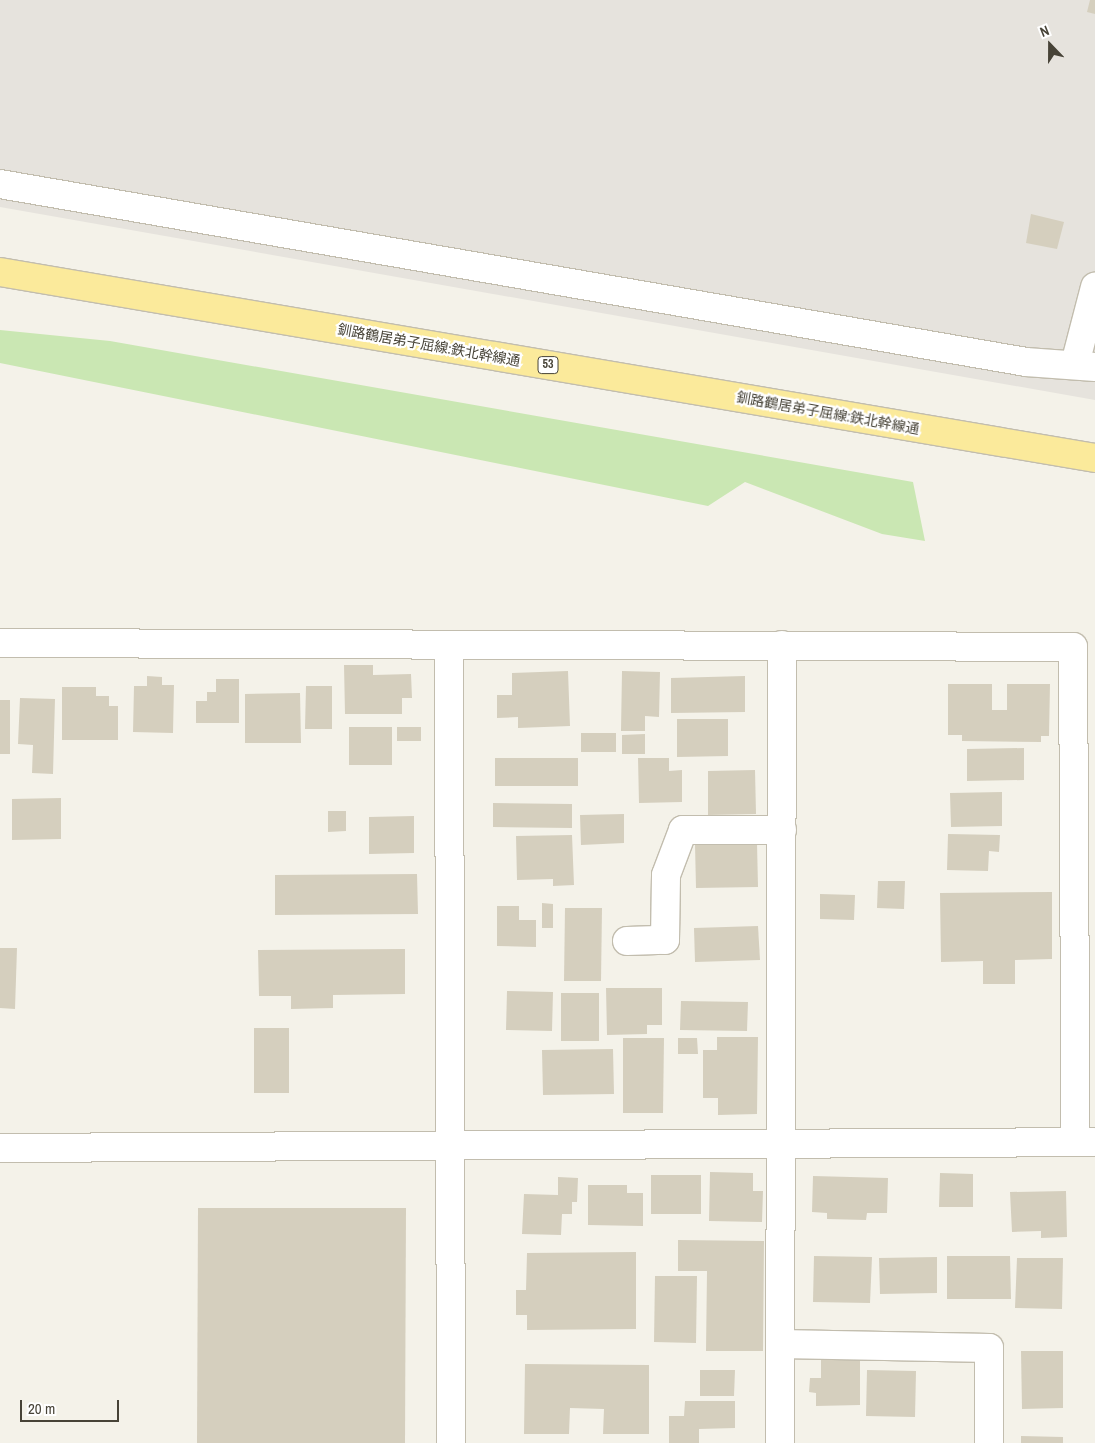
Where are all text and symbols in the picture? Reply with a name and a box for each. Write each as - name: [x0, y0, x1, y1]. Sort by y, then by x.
- north arrow: [1025, 20, 1075, 70]
- text: N: [1037, 21, 1052, 41]
- street label: 釧路鶴居弟子屈線:鉄北幹線通: [336, 321, 522, 369]
- road number: 53: [537, 356, 559, 374]
- street label: 釧路鶴居弟子屈線:鉄北幹線通: [735, 389, 921, 437]
- scale bar: [22, 1390, 121, 1422]
- text: 20 m: [28, 1398, 55, 1419]

